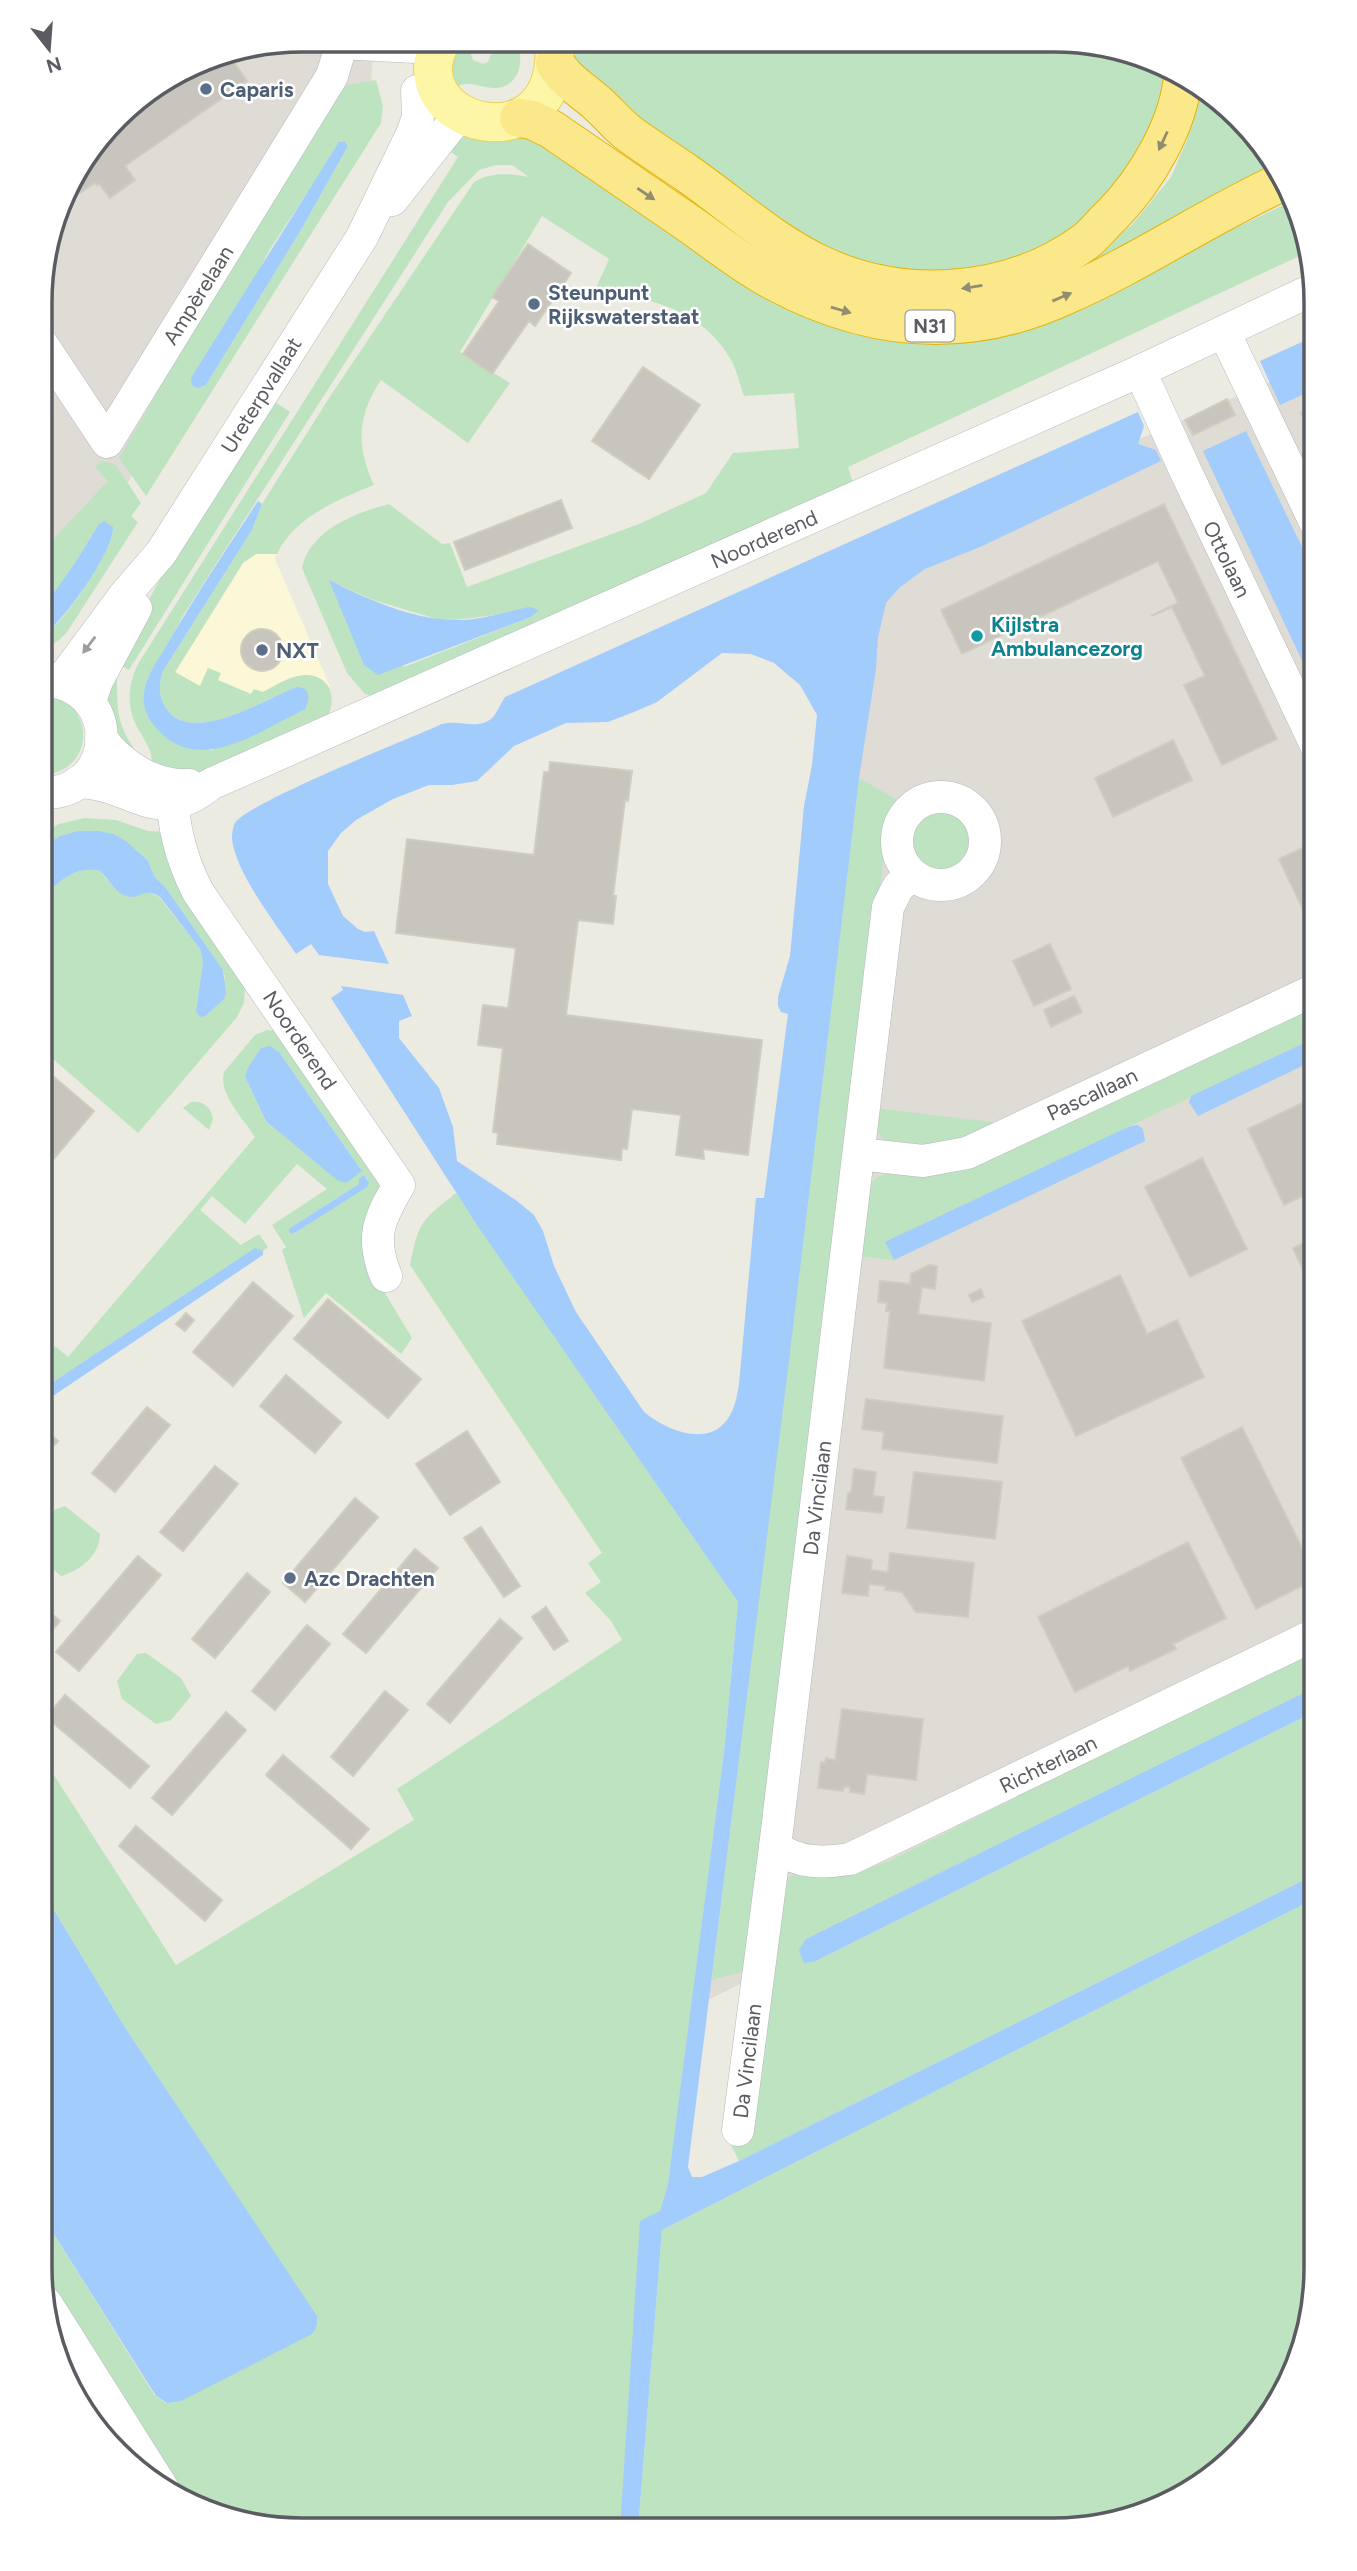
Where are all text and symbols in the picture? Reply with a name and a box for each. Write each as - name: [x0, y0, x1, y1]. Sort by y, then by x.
- north arrow: [14, 14, 84, 84]
- text: N: [43, 52, 64, 78]
- place label: Caparis: [220, 77, 294, 102]
- marker: Caparis: [198, 81, 214, 97]
- one-way arrow: [1157, 131, 1169, 151]
- one-way arrow: [636, 188, 656, 201]
- street label: Ampèrelaan: [158, 241, 238, 349]
- place label: Steunpunt Rijkswaterstaat: [548, 280, 699, 329]
- one-way arrow: [960, 281, 982, 292]
- one-way arrow: [1052, 291, 1072, 303]
- marker: Steunpunt Rijkswaterstaat: [526, 296, 542, 312]
- one-way arrow: [830, 305, 851, 315]
- road number: N31: [906, 310, 954, 342]
- street label: Ureterpvallaat: [215, 332, 307, 458]
- street label: Noorderend: [707, 504, 821, 574]
- street label: Ottolaan: [1198, 517, 1256, 601]
- place label: Kijlstra Ambulancezorg: [991, 612, 1143, 661]
- marker: Kijlstra Ambulancezorg: [969, 628, 985, 644]
- one-way arrow: [82, 636, 96, 654]
- place label: NXT: [276, 638, 319, 663]
- marker: NXT: [254, 642, 270, 658]
- street label: Noorderend: [258, 986, 342, 1094]
- street label: Pascallaan: [1043, 1062, 1141, 1126]
- street label: Da Vincilaan: [798, 1439, 836, 1557]
- place label: Azc Drachten: [304, 1566, 435, 1591]
- marker: Azc Drachten: [282, 1570, 298, 1586]
- street label: Richterlaan: [995, 1730, 1101, 1798]
- street label: Da Vincilaan: [728, 2002, 766, 2120]

